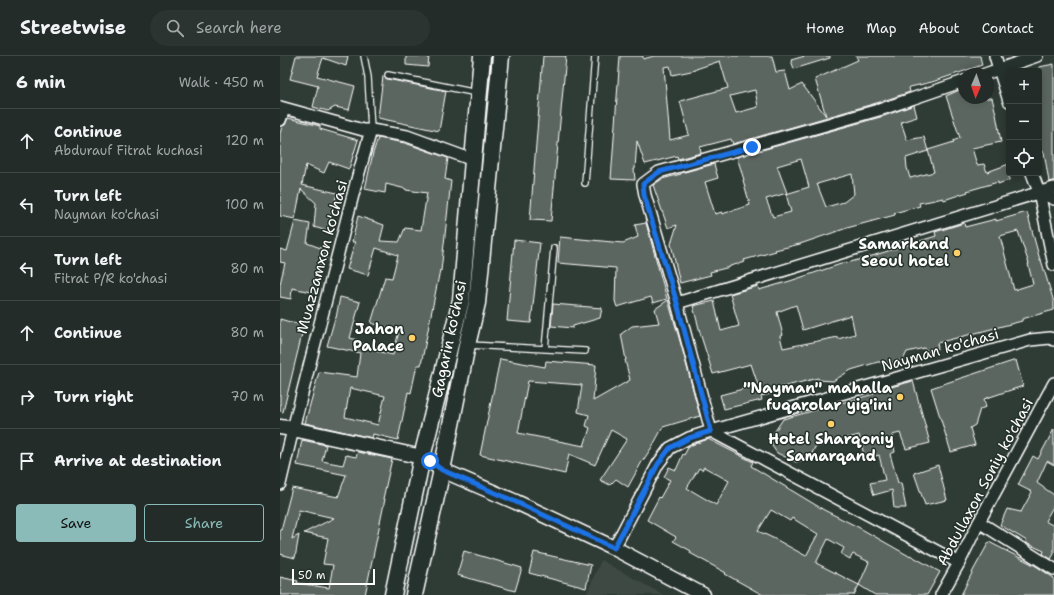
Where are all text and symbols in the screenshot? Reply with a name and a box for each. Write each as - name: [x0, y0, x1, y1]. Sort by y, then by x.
- search box: [150, 10, 430, 46]
- text: Streetwise: [20, 15, 126, 40]
- icon: search: [164, 17, 186, 39]
- text: Search here: [196, 18, 282, 38]
- text: Home: [806, 19, 845, 37]
- text: Map: [867, 19, 897, 37]
- text: About: [919, 19, 960, 37]
- text: Contact: [982, 19, 1034, 37]
- north arrow: [958, 68, 994, 104]
- map controls: [1006, 68, 1042, 176]
- button: +: [1006, 68, 1042, 104]
- text: 6 min: [16, 71, 66, 93]
- text: Walk · 450 m: [179, 74, 264, 91]
- button: −: [1006, 104, 1042, 140]
- text: Continue: [54, 122, 122, 142]
- icon: ahead: [16, 130, 38, 152]
- text: 120 m: [226, 132, 264, 149]
- route end: [743, 138, 761, 156]
- button: locate: [1006, 140, 1042, 176]
- text: Abdurauf Fitrat kuchasi: [54, 142, 203, 159]
- street label: Muazzamxon ko'chasi: [292, 178, 352, 336]
- text: Turn left: [54, 186, 122, 206]
- icon: left: [16, 194, 38, 216]
- text: 100 m: [225, 196, 264, 213]
- text: Nayman ko'chasi: [54, 206, 159, 223]
- place label: Samarkand Seoul hotel: [859, 234, 949, 271]
- marker: Samarkand Seoul hotel: [952, 248, 962, 258]
- text: Turn left: [54, 250, 122, 270]
- icon: left: [16, 258, 38, 280]
- text: 80 m: [230, 260, 264, 277]
- text: Fitrat P/R ko'chasi: [54, 270, 167, 287]
- street label: Gagarin ko'chasi: [427, 278, 471, 400]
- place label: Jahon Palace: [353, 319, 404, 356]
- icon: ahead: [16, 322, 38, 344]
- text: Continue: [54, 323, 122, 343]
- text: 80 m: [230, 324, 264, 341]
- street label: Nayman ko'chasi: [879, 324, 1001, 376]
- marker: Jahon Palace: [407, 333, 417, 343]
- place label: "Nayman" mahalla fuqarolar yig'ini: [743, 378, 893, 415]
- icon: right: [16, 386, 38, 408]
- text: Turn right: [54, 387, 134, 407]
- text: 70 m: [230, 388, 264, 405]
- marker: "Nayman" mahalla fuqarolar yig'ini: [895, 392, 905, 402]
- street label: Abdullaxon Soniy ko'chasi: [932, 395, 1038, 569]
- marker: Hotel Sharqoniy Samarqand: [826, 419, 836, 429]
- place label: Hotel Sharqoniy Samarqand: [768, 429, 894, 466]
- icon: arrive: [16, 450, 38, 472]
- text: Arrive at destination: [54, 451, 222, 471]
- route start: [421, 452, 439, 470]
- button: Save: [16, 504, 136, 542]
- button: Share: [144, 504, 264, 542]
- scale bar: [292, 567, 375, 586]
- text: 50 m: [298, 568, 326, 583]

